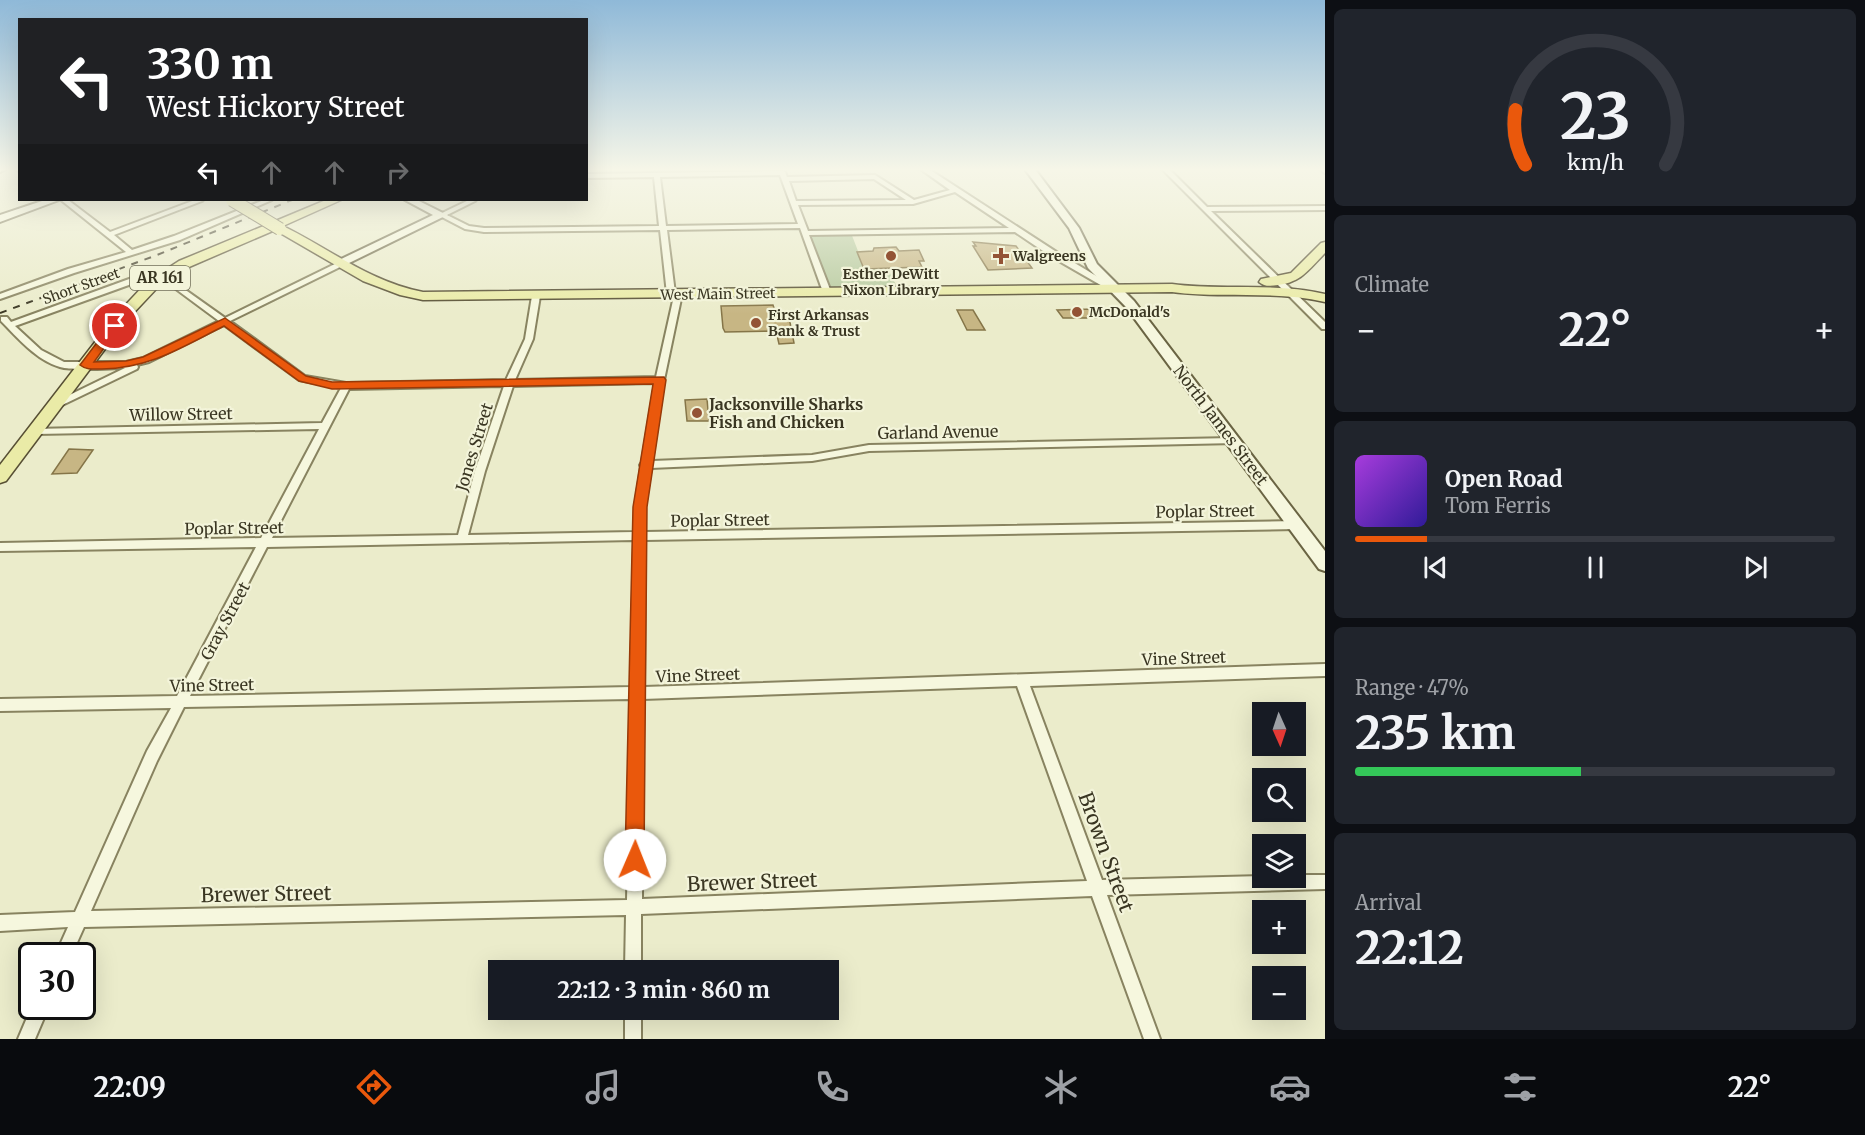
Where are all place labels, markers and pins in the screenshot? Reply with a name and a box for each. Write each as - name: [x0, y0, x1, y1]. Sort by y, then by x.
- place label: Walgreens: [1012, 247, 1086, 265]
- marker: Esther DeWitt Nixon Library: [884, 249, 898, 263]
- marker: Walgreens: [994, 249, 1008, 263]
- place label: Esther DeWitt Nixon Library: [843, 265, 940, 299]
- pin: [89, 300, 140, 351]
- place label: McDonald's: [1089, 303, 1170, 321]
- marker: McDonald's: [1070, 305, 1084, 319]
- place label: First Arkansas Bank & Trust: [768, 306, 869, 340]
- marker: First Arkansas Bank & Trust: [749, 316, 763, 330]
- place label: Jacksonville Sharks Fish and Chicken: [708, 394, 863, 432]
- marker: Jacksonville Sharks Fish and Chicken: [690, 406, 704, 420]

